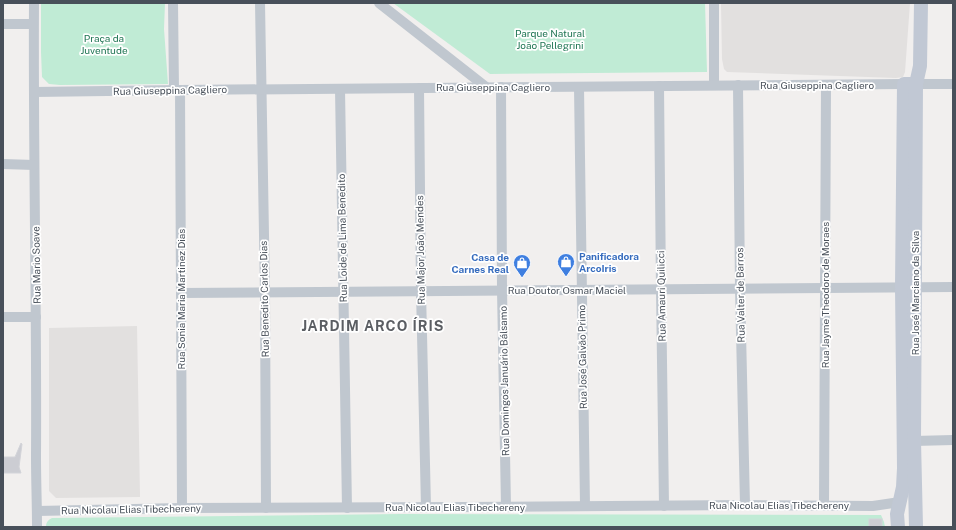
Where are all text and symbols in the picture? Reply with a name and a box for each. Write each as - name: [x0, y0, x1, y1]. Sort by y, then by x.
- park label: Parque Natural João Pellegrini: [515, 27, 585, 51]
- park label: Praça da Juventude: [80, 32, 128, 56]
- street label: Rua Giuseppina Cagliero: [760, 79, 874, 91]
- street label: Rua Giuseppina Cagliero: [436, 81, 550, 93]
- street label: Rua Giuseppina Cagliero: [113, 83, 228, 97]
- street label: Rua Loide de Lima Benedito: [335, 173, 349, 302]
- street label: Rua Major João Mendes: [413, 195, 427, 305]
- street label: Rua Jayme Theodoro de Moraes: [819, 222, 831, 368]
- street label: Rua Mario Soave: [29, 226, 43, 304]
- street label: Rua Sonia Maria Martinez Dias: [175, 229, 187, 369]
- street label: Rua José Marciano da Silva: [909, 231, 921, 355]
- street label: Rua Benedito Carlos Dias: [257, 241, 271, 357]
- street label: Rua Valter de Barros: [733, 247, 747, 343]
- place label: Panificadora ArcoIris: [579, 250, 639, 274]
- street label: Rua Amauri Quilicci: [654, 250, 668, 342]
- place label: Casa de Carnes Real: [452, 251, 509, 275]
- shop icon: Panificadora ArcoIris: [556, 252, 576, 277]
- shop icon: Casa de Carnes Real: [512, 253, 532, 278]
- street label: Rua Doutor Osmar Maciel: [508, 284, 626, 296]
- street label: Rua José Galvão Primo: [575, 304, 589, 409]
- street label: Rua Domingos Januário Bálsamo: [497, 306, 511, 456]
- district label: JARDIM ARCO ÍRIS: [302, 317, 444, 334]
- street label: Rua Nicolau Elias Tibechereny: [709, 499, 850, 511]
- street label: Rua Nicolau Elias Tibechereny: [385, 501, 526, 513]
- street label: Rua Nicolau Elias Tibechereny: [61, 502, 202, 516]

